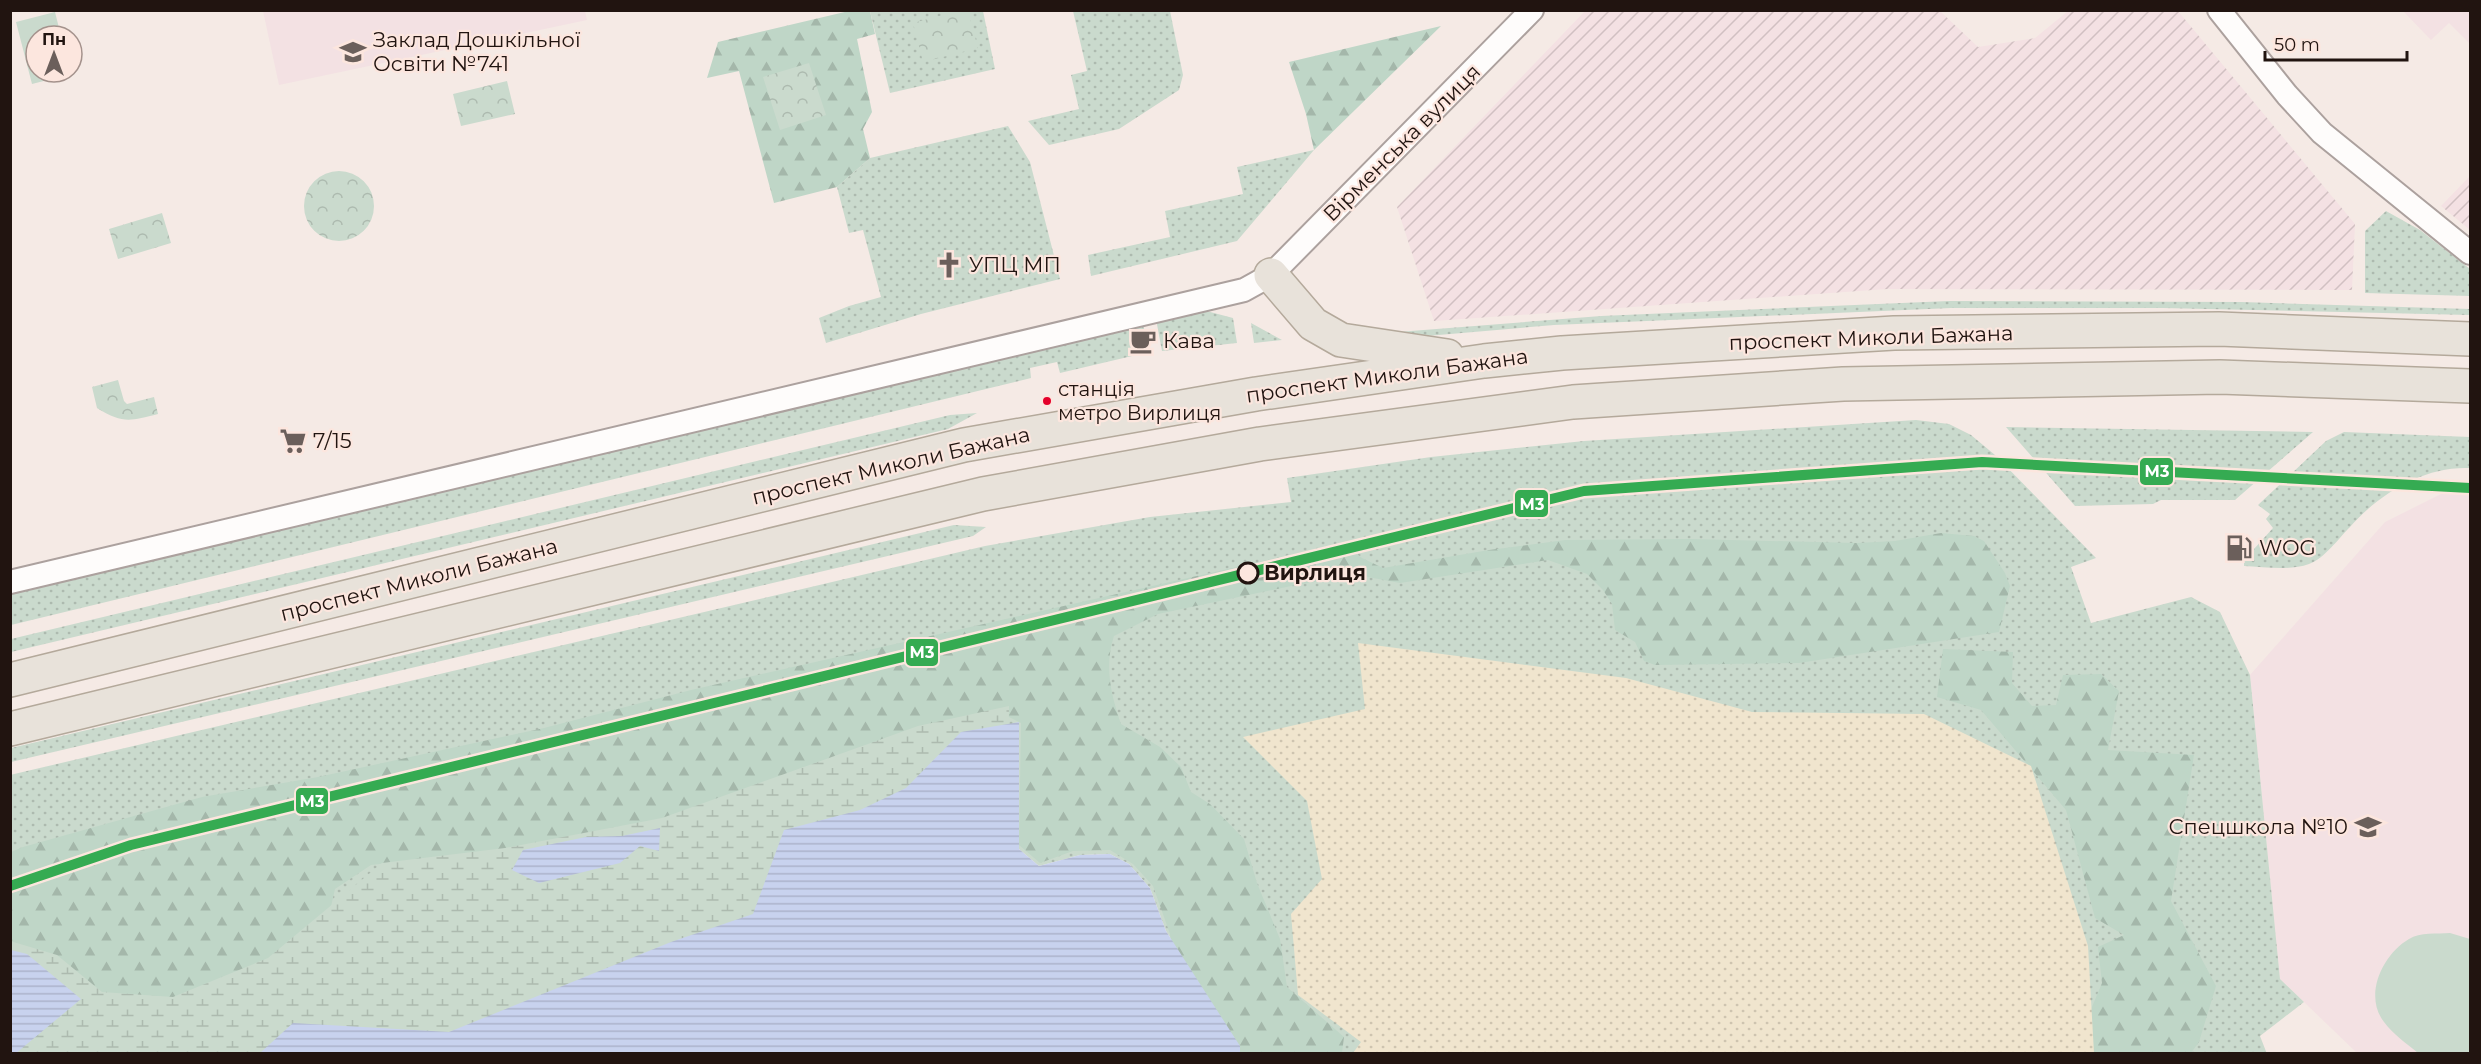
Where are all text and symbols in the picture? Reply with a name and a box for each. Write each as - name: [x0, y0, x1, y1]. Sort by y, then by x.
- north arrow: [24, 24, 84, 84]
- scale bar: [2265, 24, 2408, 62]
- place label: Заклад Дошкільної Освіти №741: [373, 27, 581, 76]
- text: Пн: [42, 30, 66, 49]
- text: 50 m: [2274, 34, 2320, 56]
- school or university icon: Заклад Дошкільної Освіти №741: [338, 37, 368, 67]
- street label: Вірменська вулиця: [1318, 59, 1485, 226]
- church icon: УПЦ МП: [934, 250, 964, 280]
- place label: УПЦ МП: [969, 252, 1061, 277]
- street label: проспект Миколи Бажана: [1728, 320, 2014, 355]
- cafe icon: Кава: [1128, 326, 1158, 356]
- place label: Кава: [1163, 328, 1215, 353]
- street label: проспект Миколи Бажана: [1244, 343, 1530, 408]
- place label: станція метро Вирлиця: [1058, 377, 1221, 425]
- marker: станція метро Вирлиця: [1041, 395, 1053, 407]
- street label: проспект Миколи Бажана: [749, 421, 1032, 510]
- supermarket icon: 7/15: [278, 426, 308, 456]
- place label: 7/15: [313, 428, 352, 453]
- line badge: M3: [2139, 457, 2174, 486]
- text: M3: [2145, 462, 2169, 481]
- line badge: M3: [1514, 489, 1549, 518]
- text: M3: [1520, 495, 1544, 514]
- street label: проспект Миколи Бажана: [278, 533, 560, 626]
- fuel station icon: WOG: [2224, 533, 2254, 563]
- place label: WOG: [2259, 535, 2316, 560]
- place label: Вирлиця: [1264, 560, 1366, 585]
- marker: Вирлиця: [1237, 562, 1259, 584]
- line badge: M3: [905, 638, 939, 667]
- text: M3: [910, 643, 934, 662]
- line badge: M3: [295, 787, 329, 815]
- text: M3: [300, 792, 324, 811]
- school or university icon: Спецшкола №10: [2353, 812, 2383, 842]
- place label: Спецшкола №10: [2169, 814, 2348, 839]

